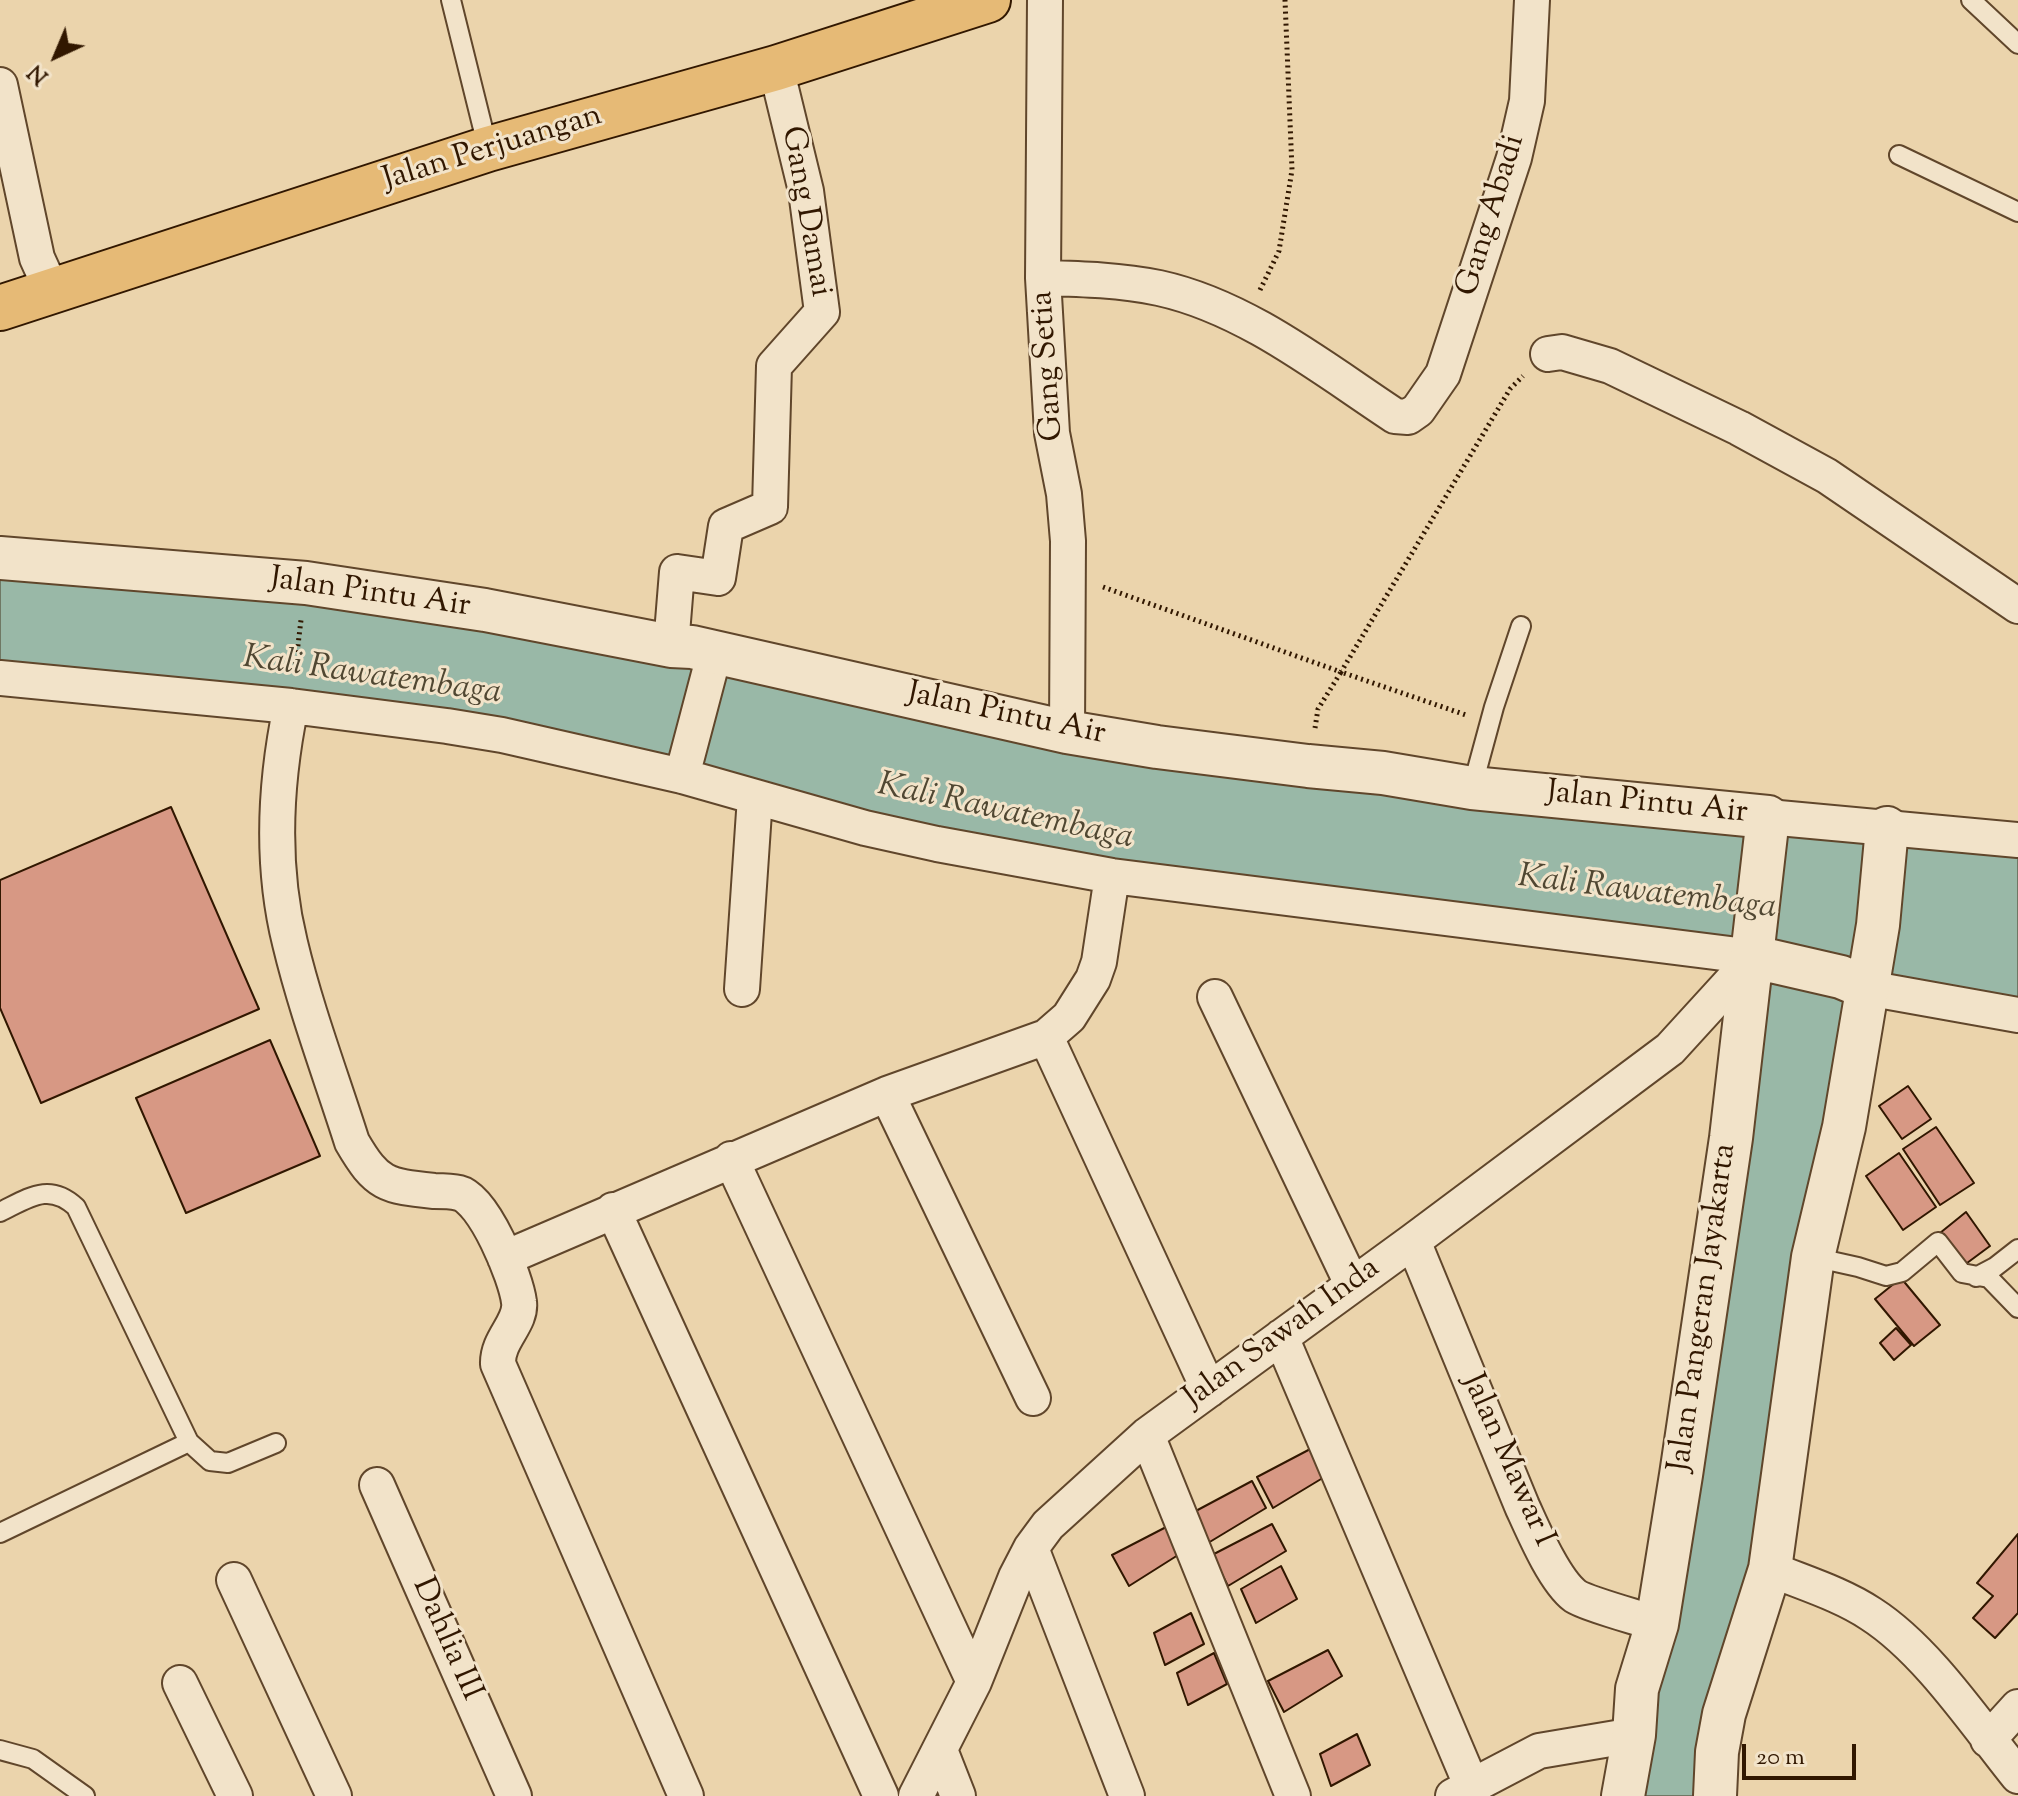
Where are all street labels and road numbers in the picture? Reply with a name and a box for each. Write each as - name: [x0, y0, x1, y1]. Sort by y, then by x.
- street label: Jalan Perjuangan: [379, 98, 607, 202]
- street label: Gang Damai: [770, 124, 838, 300]
- street label: Gang Abadi: [1450, 131, 1536, 301]
- street label: Gang Setia: [1026, 290, 1074, 442]
- street label: Jalan Pintu Air: [267, 562, 473, 628]
- street label: Jalan Pintu Air: [903, 676, 1109, 756]
- street label: Jalan Pintu Air: [1545, 775, 1749, 835]
- street label: Jalan Pangeran Jayakarta: [1663, 1141, 1747, 1475]
- street label: Jalan Sawah Inda: [1177, 1251, 1389, 1419]
- street label: Jalan Mawar I: [1451, 1369, 1561, 1553]
- street label: Dahlia III: [401, 1573, 489, 1707]

